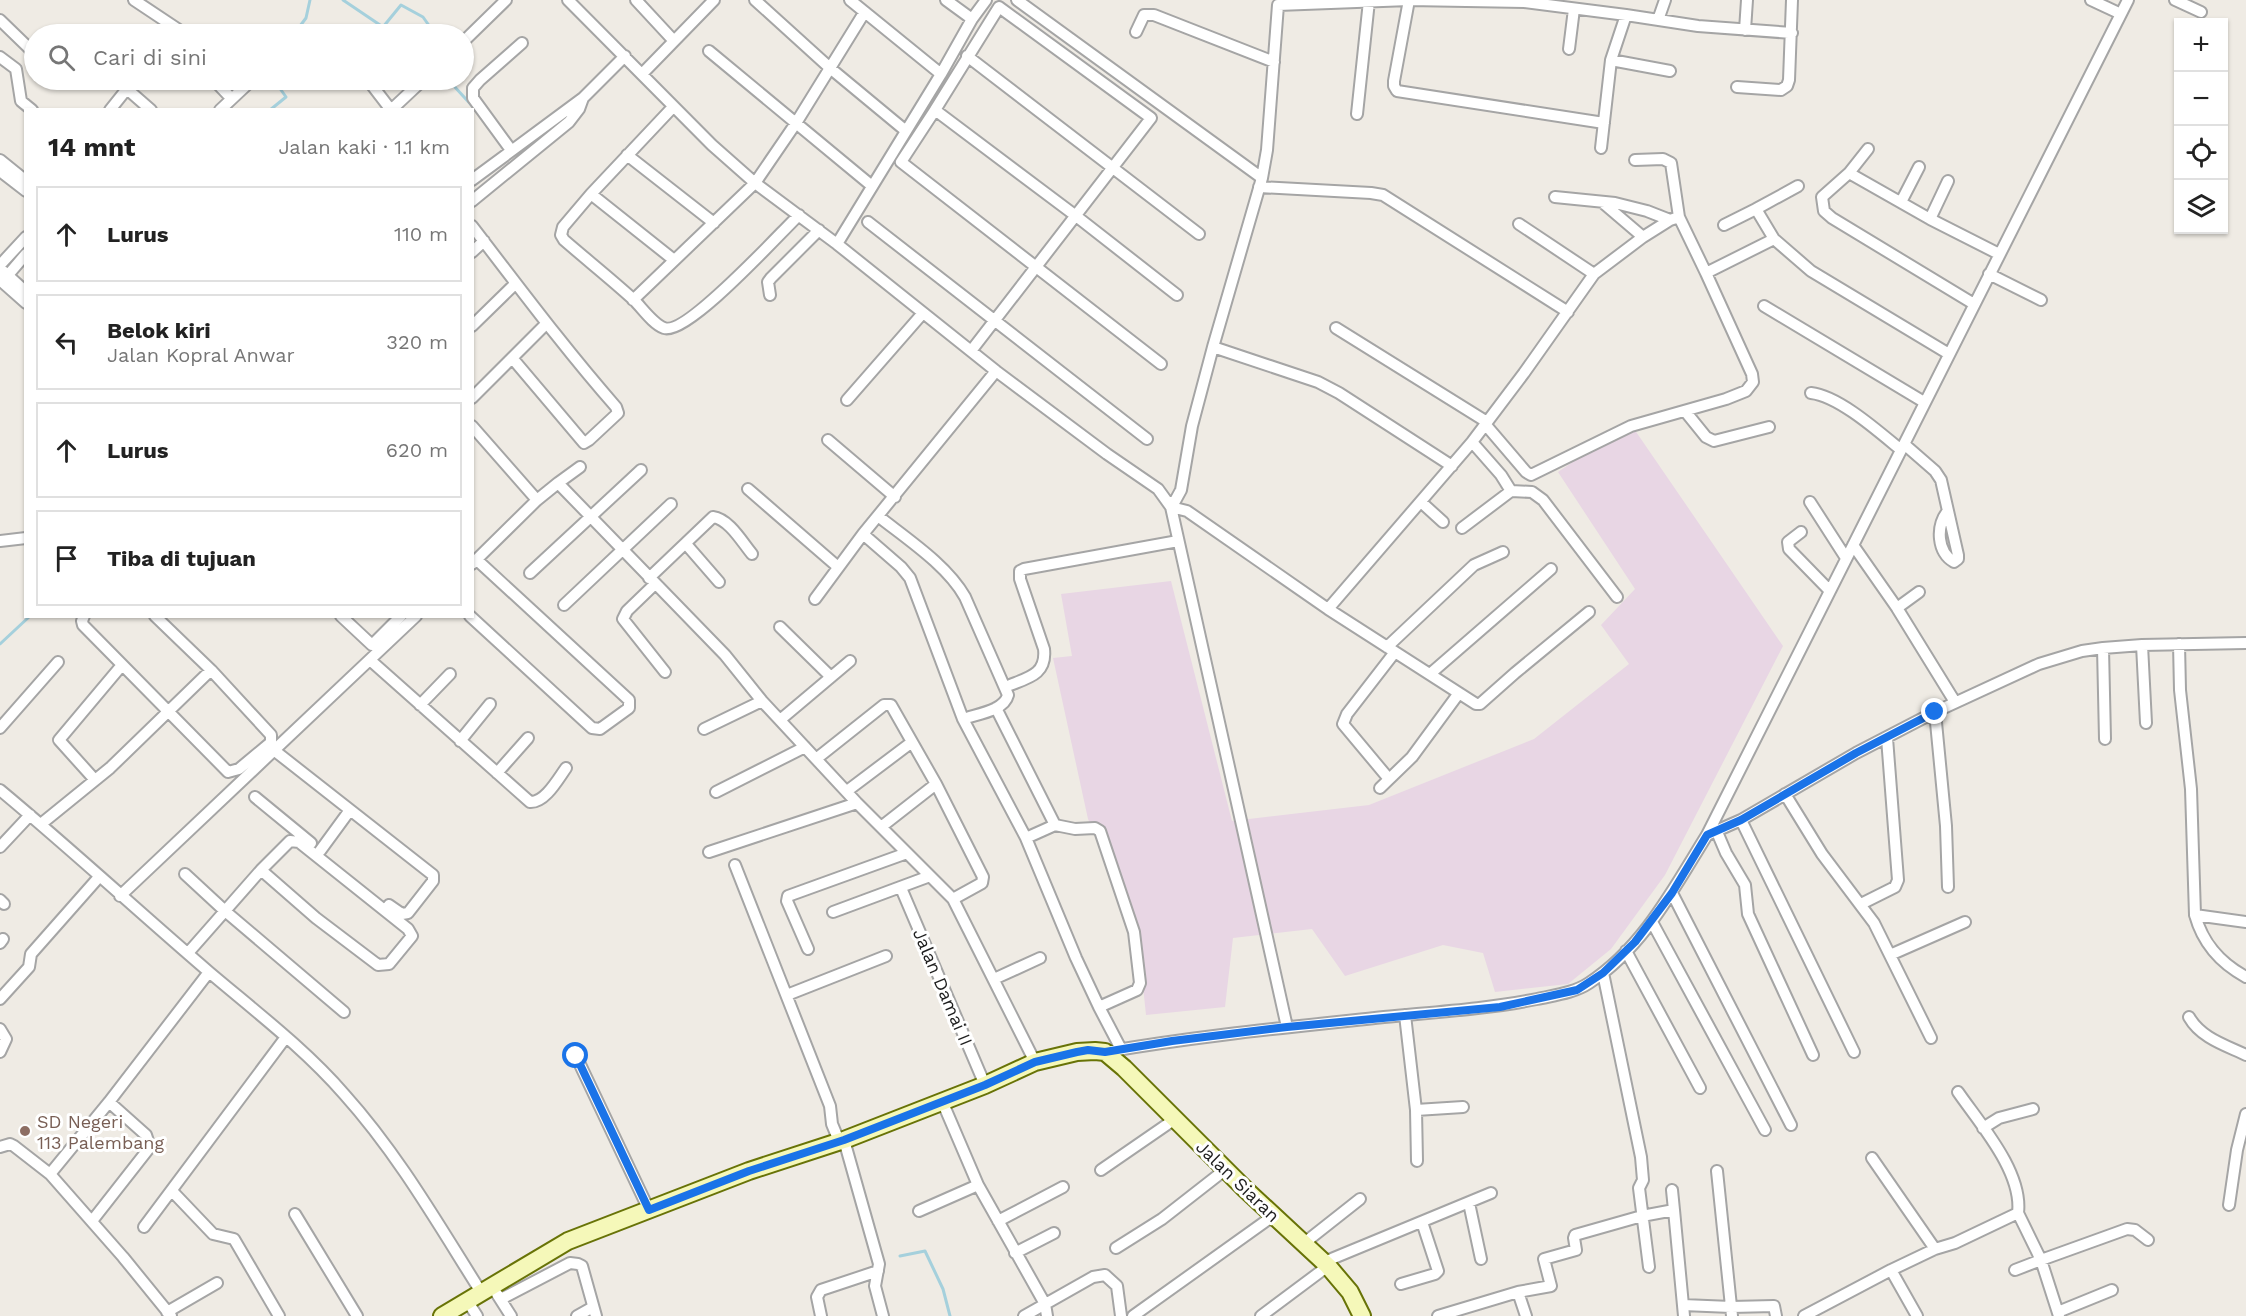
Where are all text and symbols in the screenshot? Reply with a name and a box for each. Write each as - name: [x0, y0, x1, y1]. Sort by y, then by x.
- map controls: [2174, 18, 2228, 234]
- button: +: [2174, 18, 2228, 72]
- search box: [24, 24, 474, 90]
- icon: search: [45, 41, 78, 74]
- text: Cari di sini: [93, 45, 207, 70]
- button: −: [2174, 72, 2228, 126]
- button: locate: [2174, 126, 2228, 180]
- text: 14 mnt: [48, 132, 135, 162]
- text: Jalan kaki · 1.1 km: [278, 135, 450, 159]
- button: layers: [2174, 180, 2228, 234]
- icon: ahead: [50, 218, 83, 251]
- text: Lurus: [107, 222, 169, 247]
- text: 110 m: [394, 222, 448, 246]
- text: Belok kiri: [107, 318, 211, 343]
- icon: left: [50, 326, 83, 359]
- text: 320 m: [386, 330, 448, 354]
- text: Jalan Kopral Anwar: [107, 343, 295, 367]
- icon: ahead: [50, 434, 83, 467]
- text: Lurus: [107, 438, 169, 463]
- text: 620 m: [386, 438, 448, 462]
- icon: arrive: [50, 542, 83, 575]
- text: Tiba di tujuan: [107, 546, 256, 571]
- route end: [1921, 698, 1947, 724]
- street label: Jalan Damai II: [909, 925, 977, 1049]
- route start: [562, 1042, 588, 1068]
- place label: SD Negeri 113 Palembang: [37, 1111, 165, 1153]
- marker: SD Negeri 113 Palembang: [18, 1124, 32, 1138]
- street label: Jalan Siaran: [1192, 1136, 1284, 1226]

